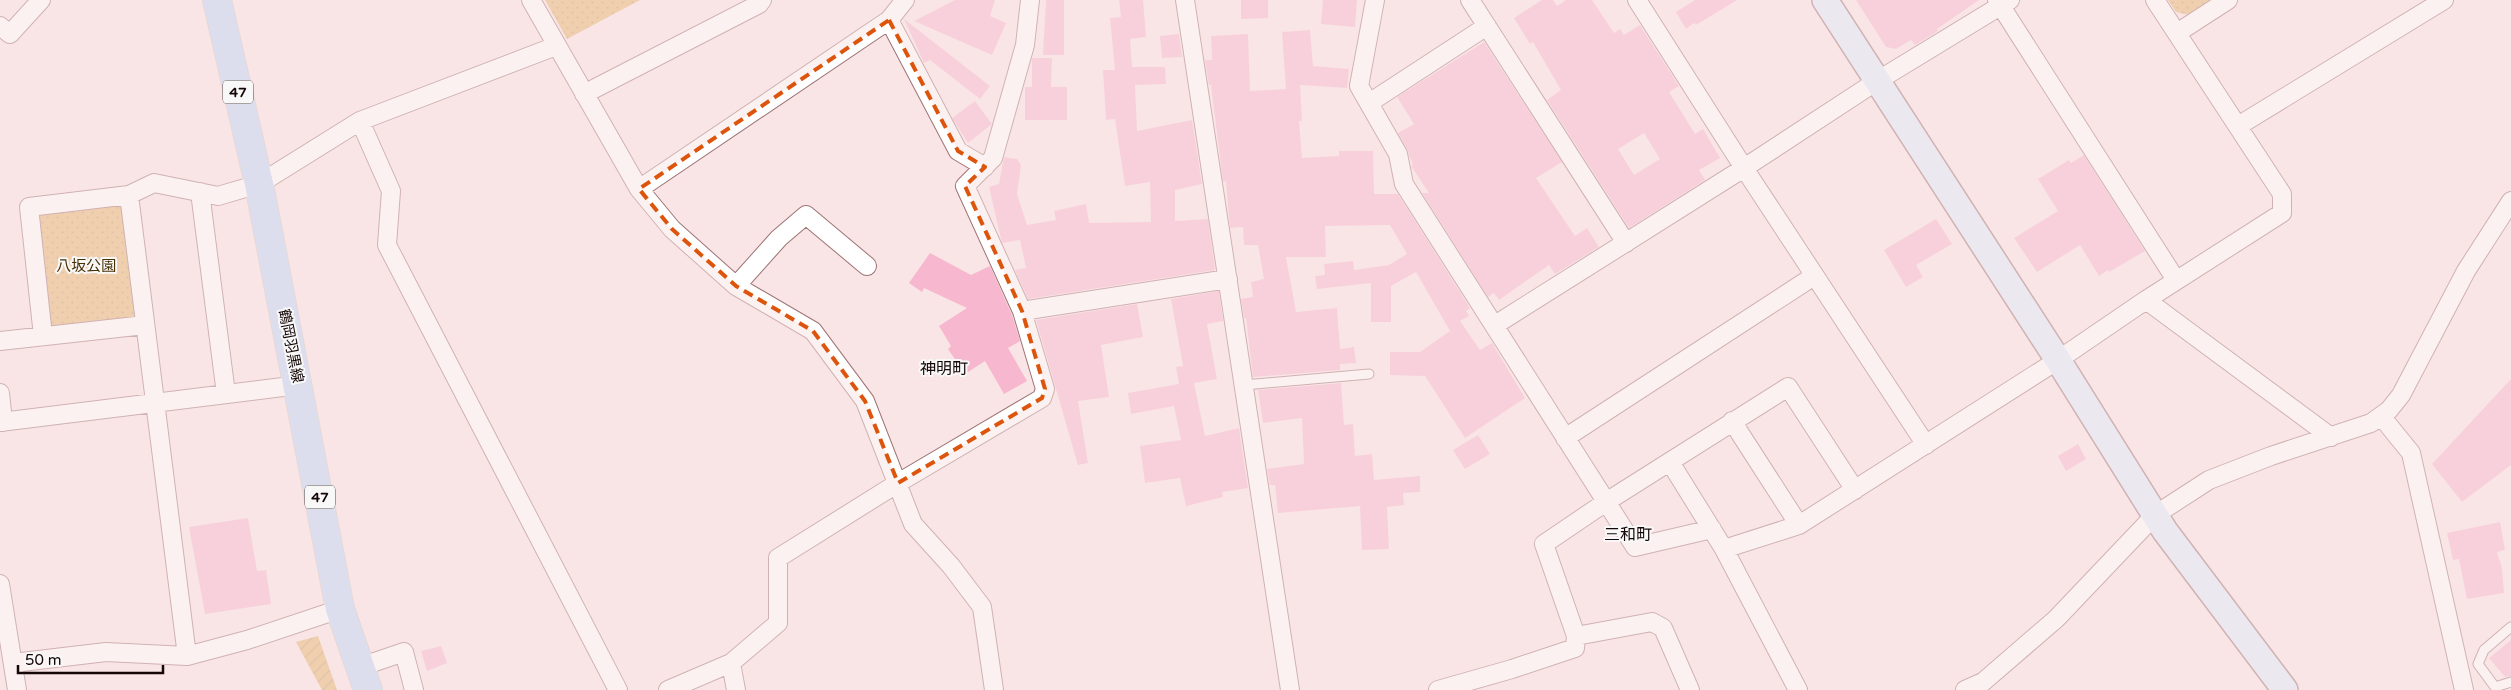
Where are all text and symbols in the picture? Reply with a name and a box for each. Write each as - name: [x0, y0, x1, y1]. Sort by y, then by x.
- road number: 47: [223, 80, 253, 104]
- park label: 八坂公園: [56, 257, 116, 275]
- street label: 鶴岡羽黒線: [275, 307, 307, 385]
- district label: 神明町: [920, 359, 968, 379]
- road number: 47: [305, 486, 335, 508]
- district label: 三和町: [1604, 525, 1652, 545]
- scale bar: [18, 642, 162, 674]
- text: 50 m: [25, 651, 62, 669]

